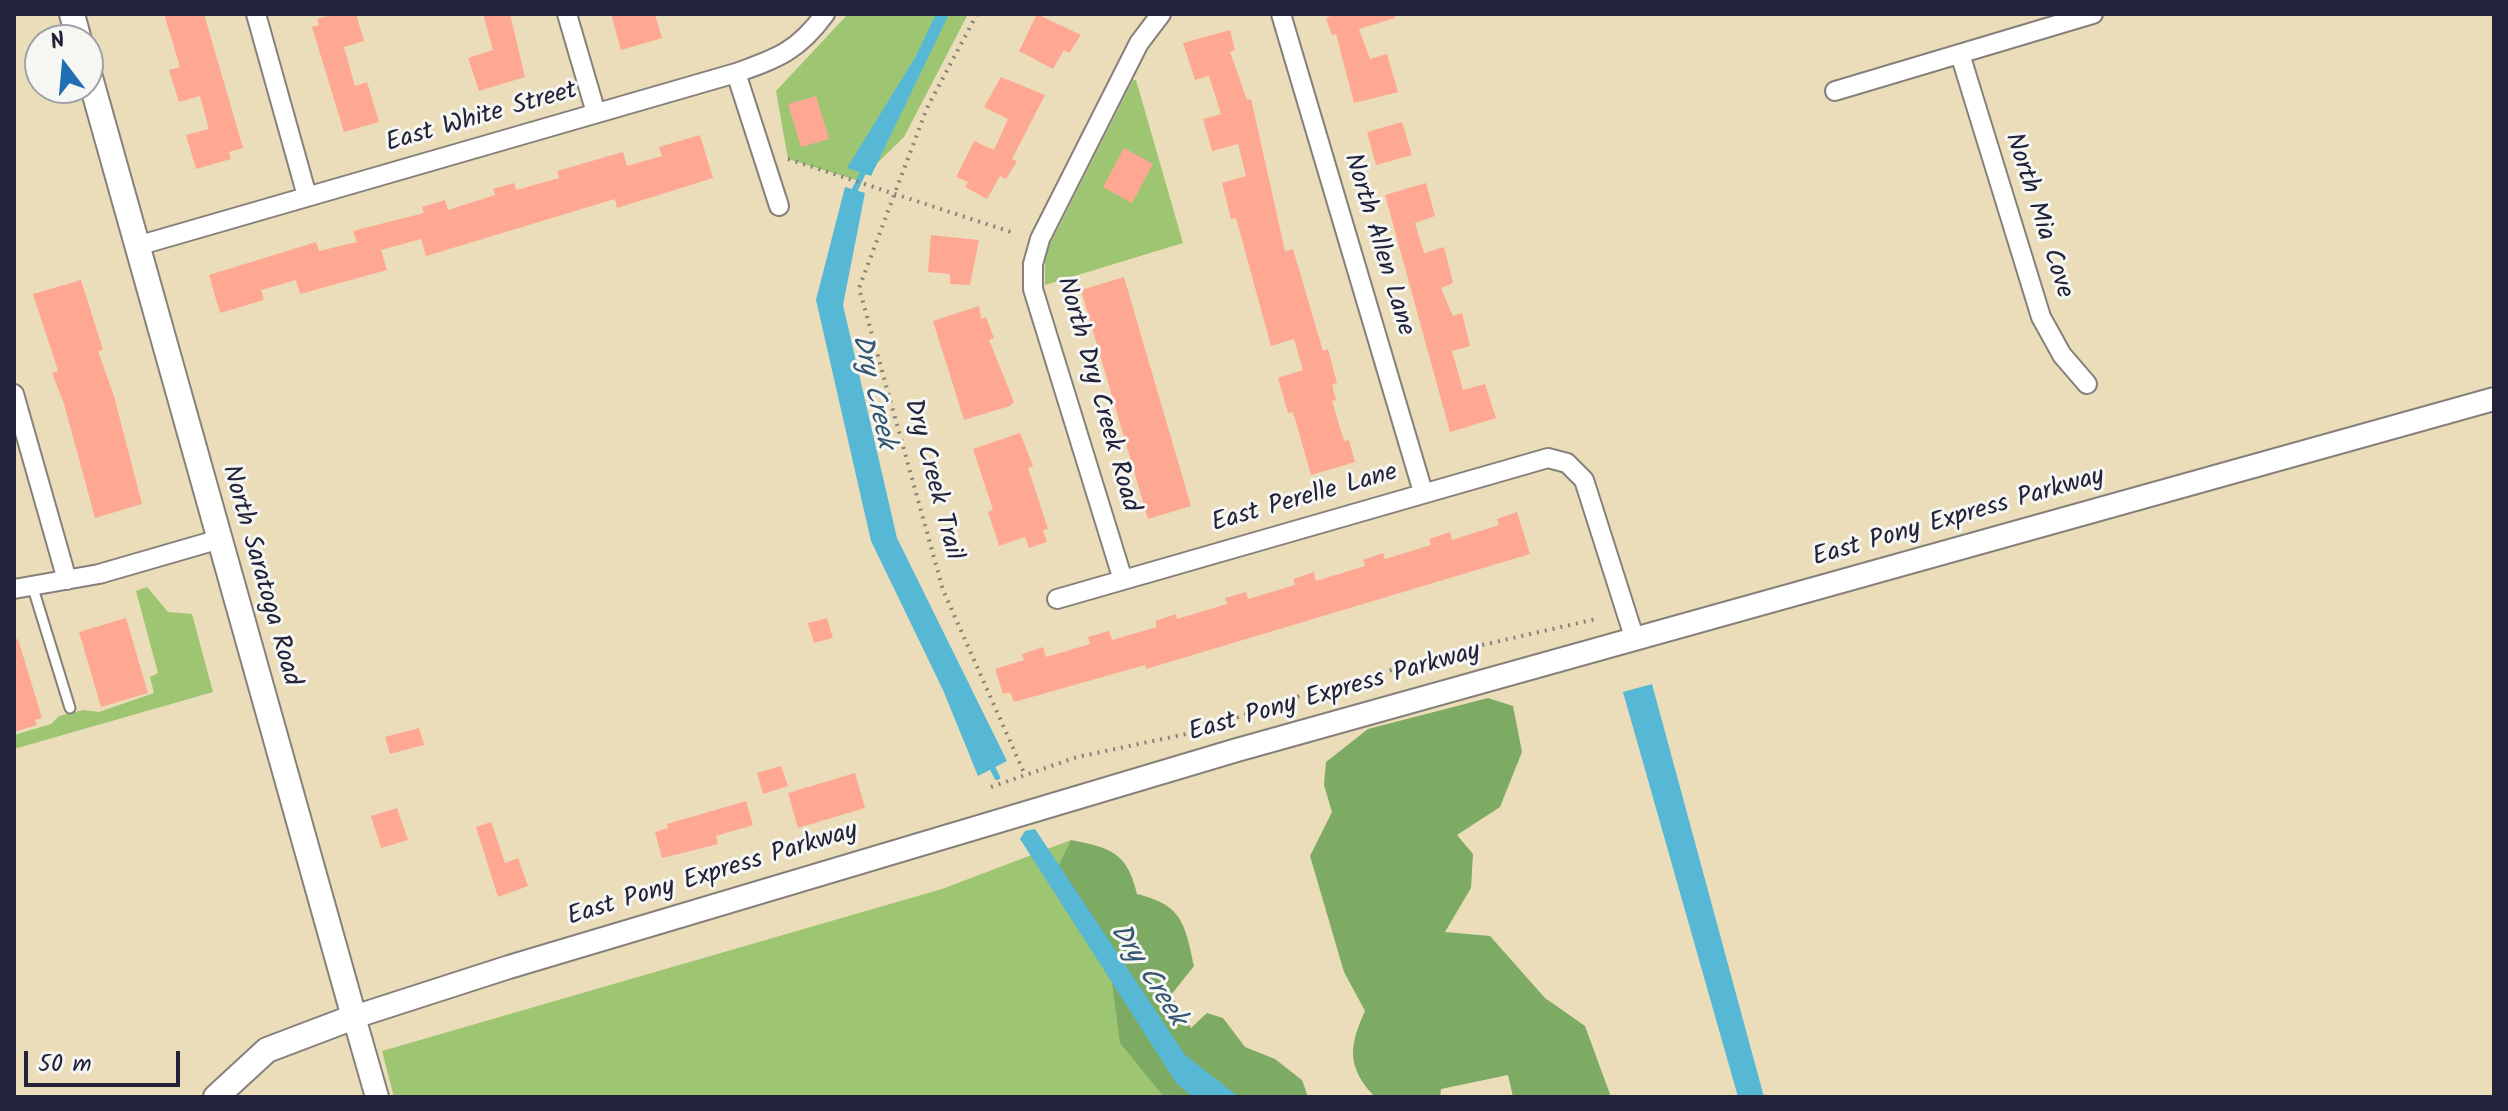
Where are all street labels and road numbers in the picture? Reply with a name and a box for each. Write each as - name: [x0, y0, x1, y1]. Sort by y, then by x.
- street label: East White Street: [383, 77, 581, 161]
- street label: North Mia Cove: [1996, 130, 2078, 302]
- street label: North Allen Lane: [1334, 150, 1420, 340]
- street label: North Dry Creek Road: [1048, 274, 1144, 516]
- street label: Dry Creek Trail: [895, 396, 967, 564]
- street label: East Perelle Lane: [1208, 459, 1402, 541]
- street label: North Saratoga Road: [213, 462, 305, 690]
- street label: East Pony Express Parkway: [1810, 462, 2108, 576]
- street label: East Pony Express Parkway: [1186, 637, 1484, 751]
- street label: East Pony Express Parkway: [564, 817, 862, 935]

